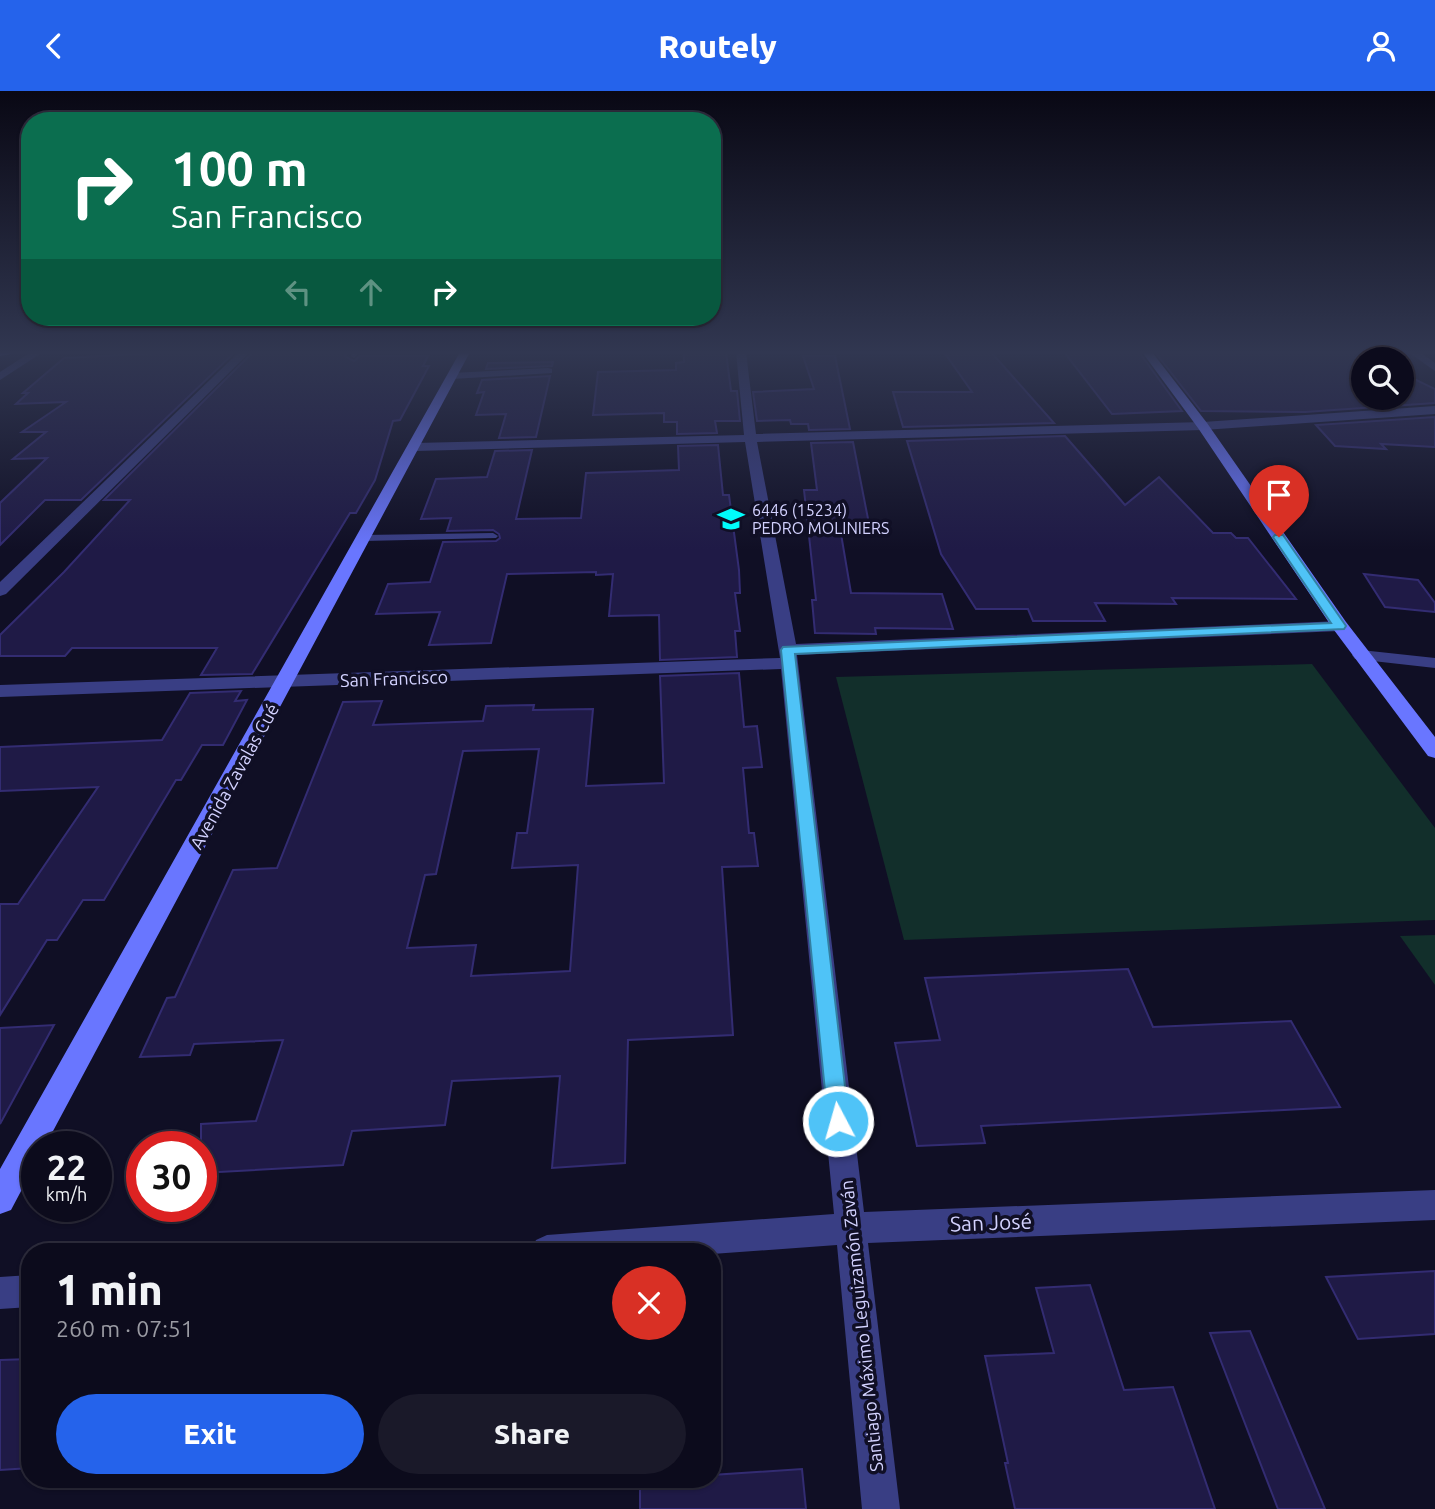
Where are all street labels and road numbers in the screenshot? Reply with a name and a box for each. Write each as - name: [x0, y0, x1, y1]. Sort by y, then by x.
- street label: San Francisco: [340, 666, 448, 690]
- street label: Avenida Zavalas Cué: [186, 700, 282, 852]
- street label: Santiago Máximo Leguizamón Zaván: [836, 1179, 886, 1473]
- street label: San José: [950, 1209, 1032, 1235]

